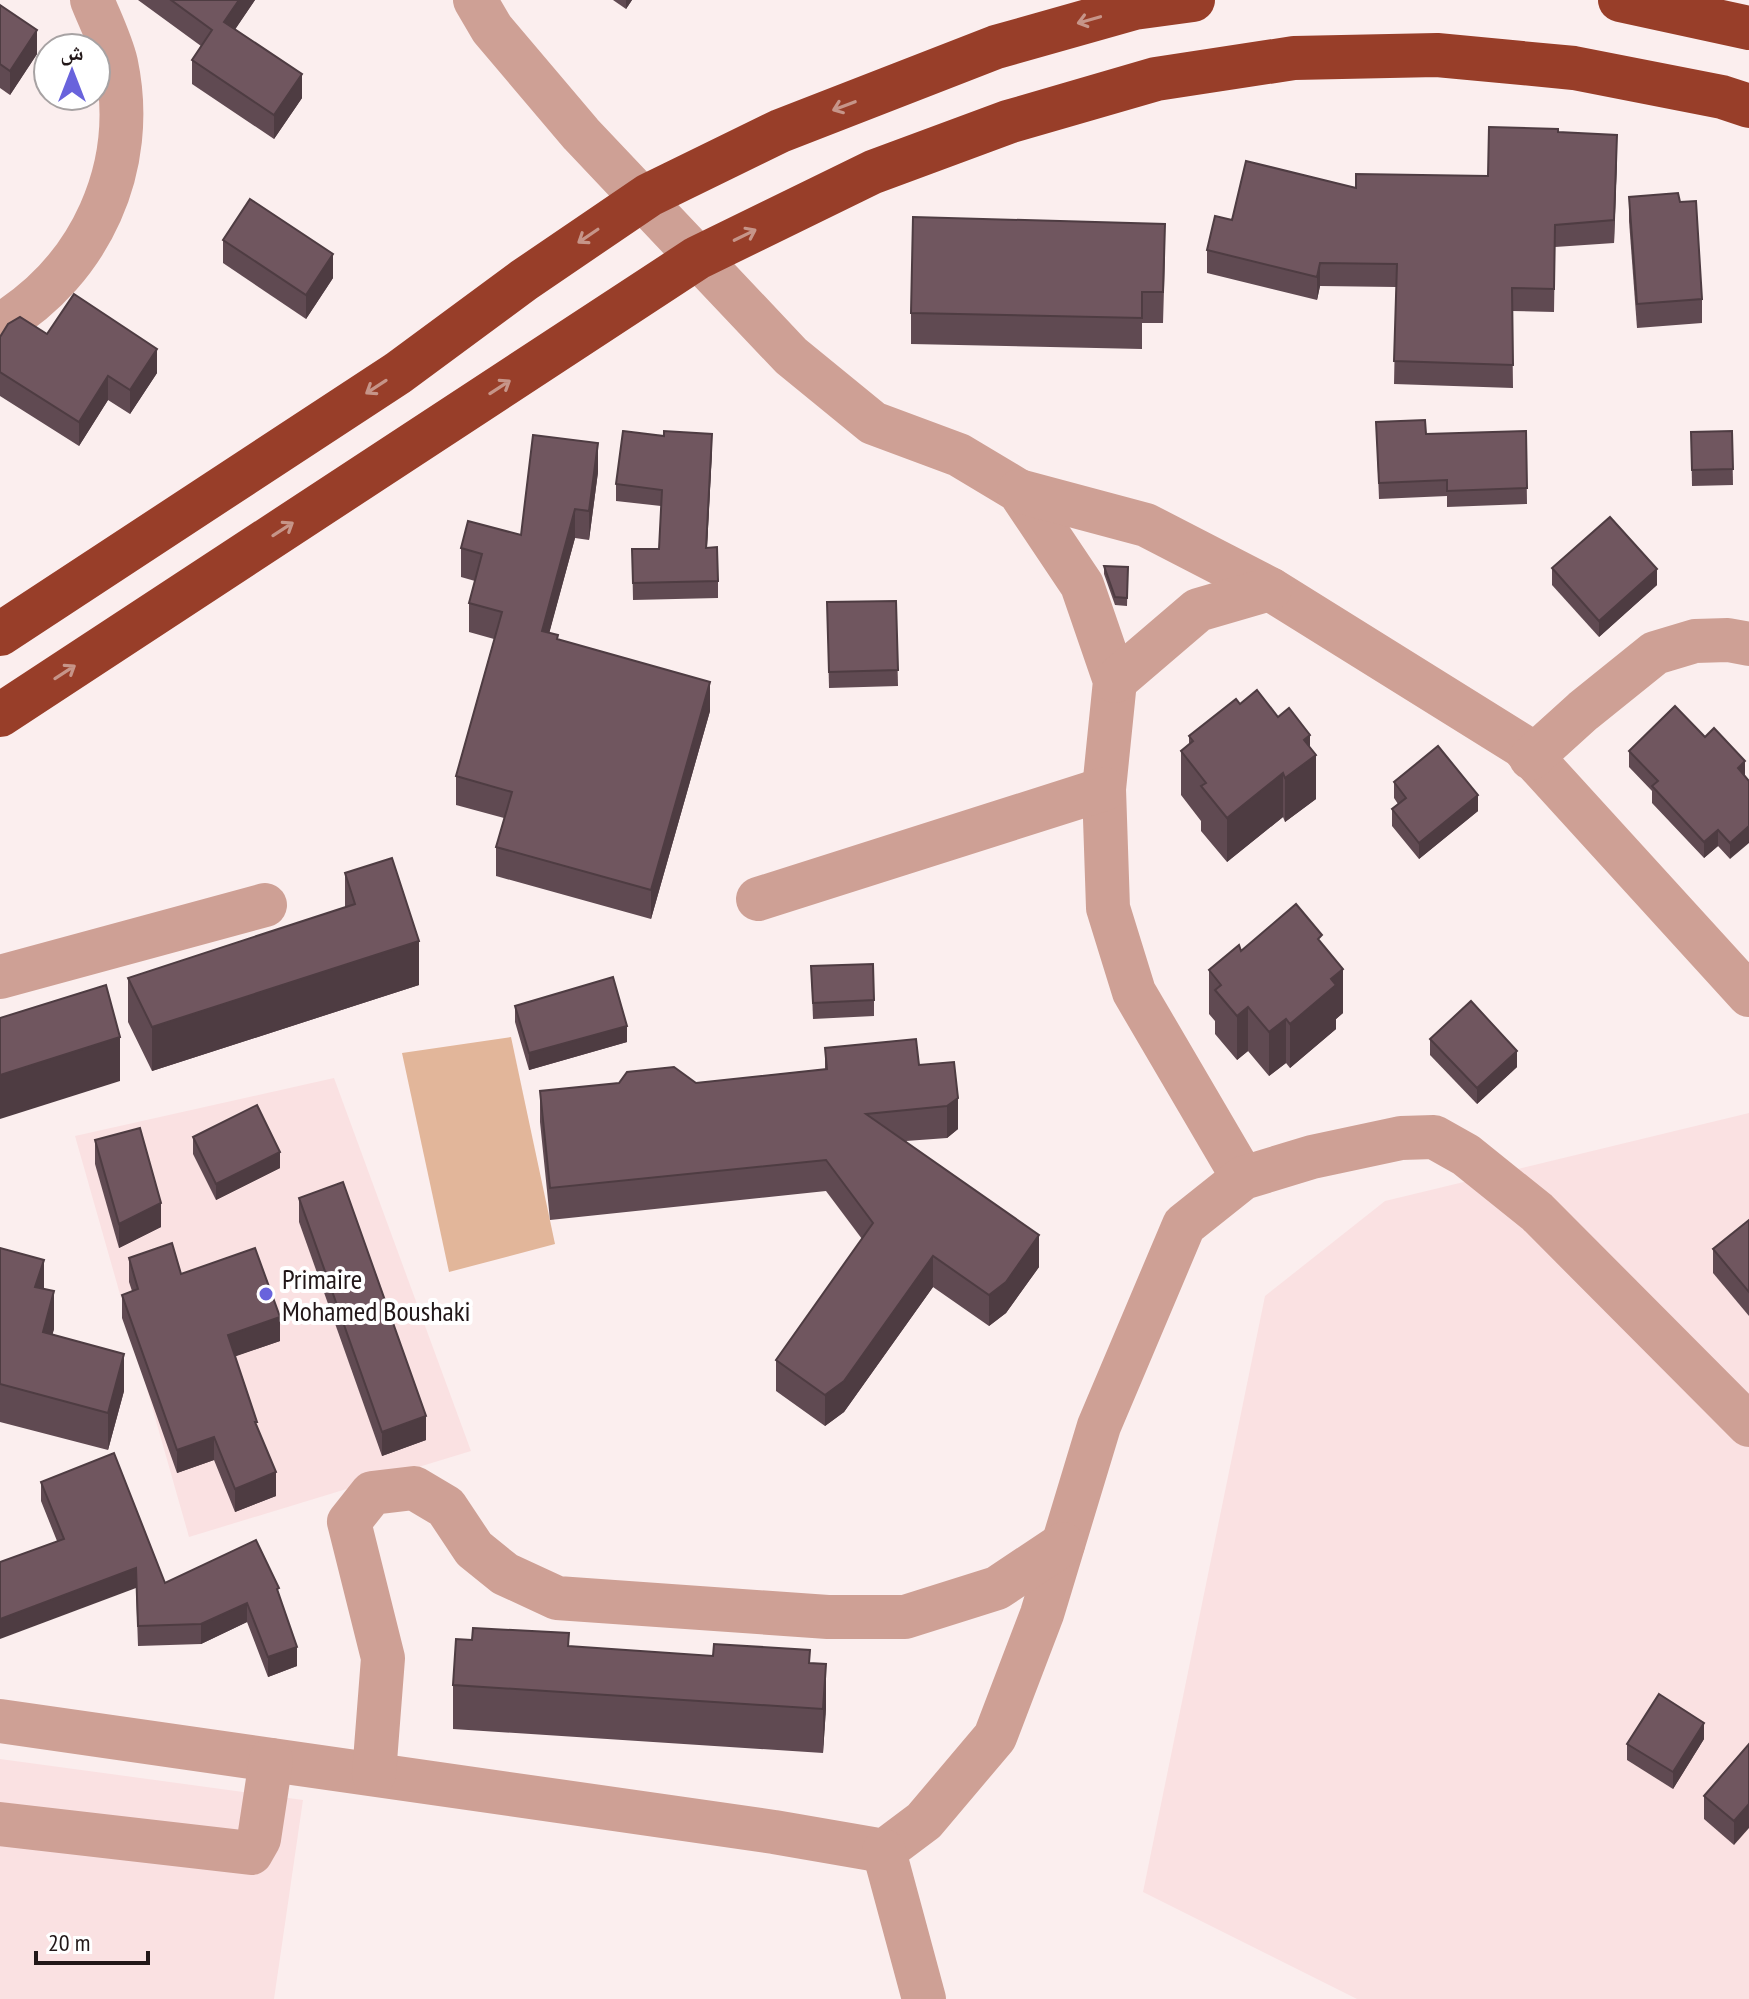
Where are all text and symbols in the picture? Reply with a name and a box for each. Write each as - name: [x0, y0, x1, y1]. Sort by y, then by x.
- one-way arrow: [1076, 14, 1102, 29]
- north arrow: [32, 32, 112, 112]
- text: ش: [60, 38, 84, 66]
- one-way arrow: [832, 100, 857, 114]
- one-way arrow: [732, 227, 756, 242]
- one-way arrow: [577, 229, 600, 245]
- one-way arrow: [488, 378, 511, 394]
- one-way arrow: [365, 379, 388, 395]
- one-way arrow: [271, 521, 293, 537]
- one-way arrow: [53, 663, 76, 679]
- place label: Primaire Mohamed Boushaki: [282, 1260, 471, 1329]
- marker: Primaire Mohamed Boushaki: [257, 1285, 275, 1303]
- scale bar: [36, 1915, 148, 1965]
- text: 20 m: [48, 1927, 90, 1958]

